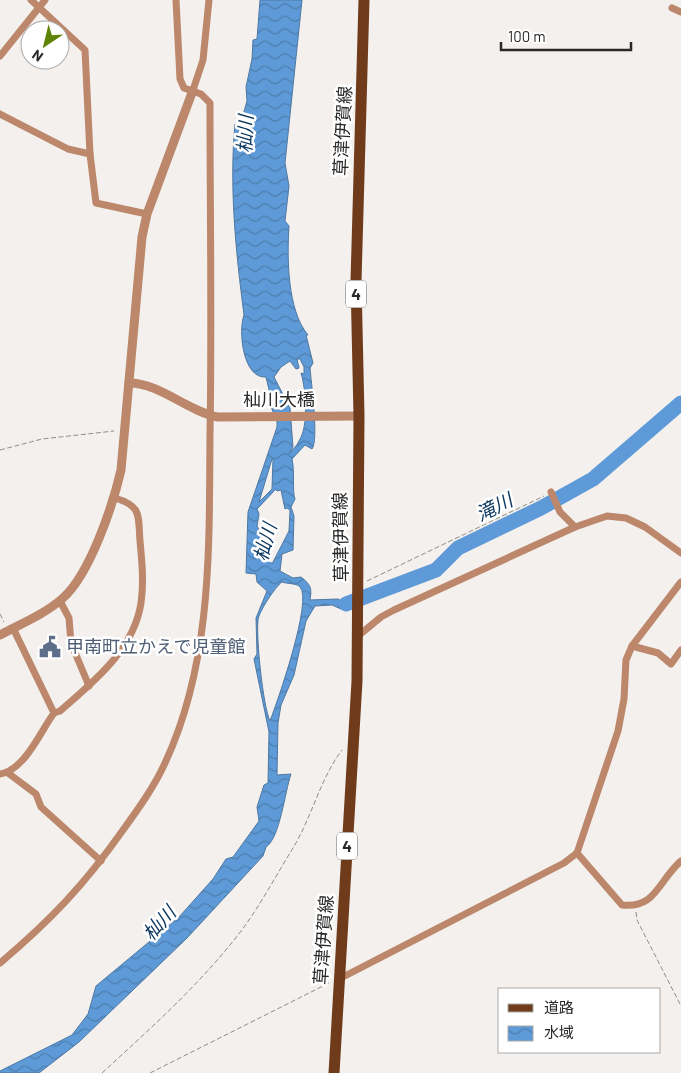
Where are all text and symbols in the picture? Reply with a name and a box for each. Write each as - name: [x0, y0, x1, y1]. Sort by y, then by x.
- north arrow: [20, 20, 70, 70]
- scale bar: [501, 20, 631, 52]
- text: 100 m: [508, 27, 546, 45]
- text: N: [29, 46, 46, 66]
- street label: 草津伊賀線: [329, 85, 355, 176]
- water label: 杣川: [232, 113, 257, 153]
- road number: 4: [346, 280, 366, 308]
- street label: 杣川大橋: [243, 388, 315, 410]
- water label: 滝川: [472, 487, 518, 525]
- street label: 草津伊賀線: [328, 492, 352, 582]
- water label: 杣川: [248, 519, 281, 563]
- public building icon: 甲南町立かえで児童館: [37, 634, 63, 660]
- place label: 甲南町立かえで児童館: [66, 635, 245, 657]
- road number: 4: [337, 832, 357, 859]
- street label: 草津伊賀線: [309, 894, 337, 986]
- water label: 杣川: [137, 899, 181, 944]
- legend: [498, 988, 661, 1053]
- text: 道路: [544, 998, 574, 1016]
- text: 水域: [544, 1023, 574, 1041]

